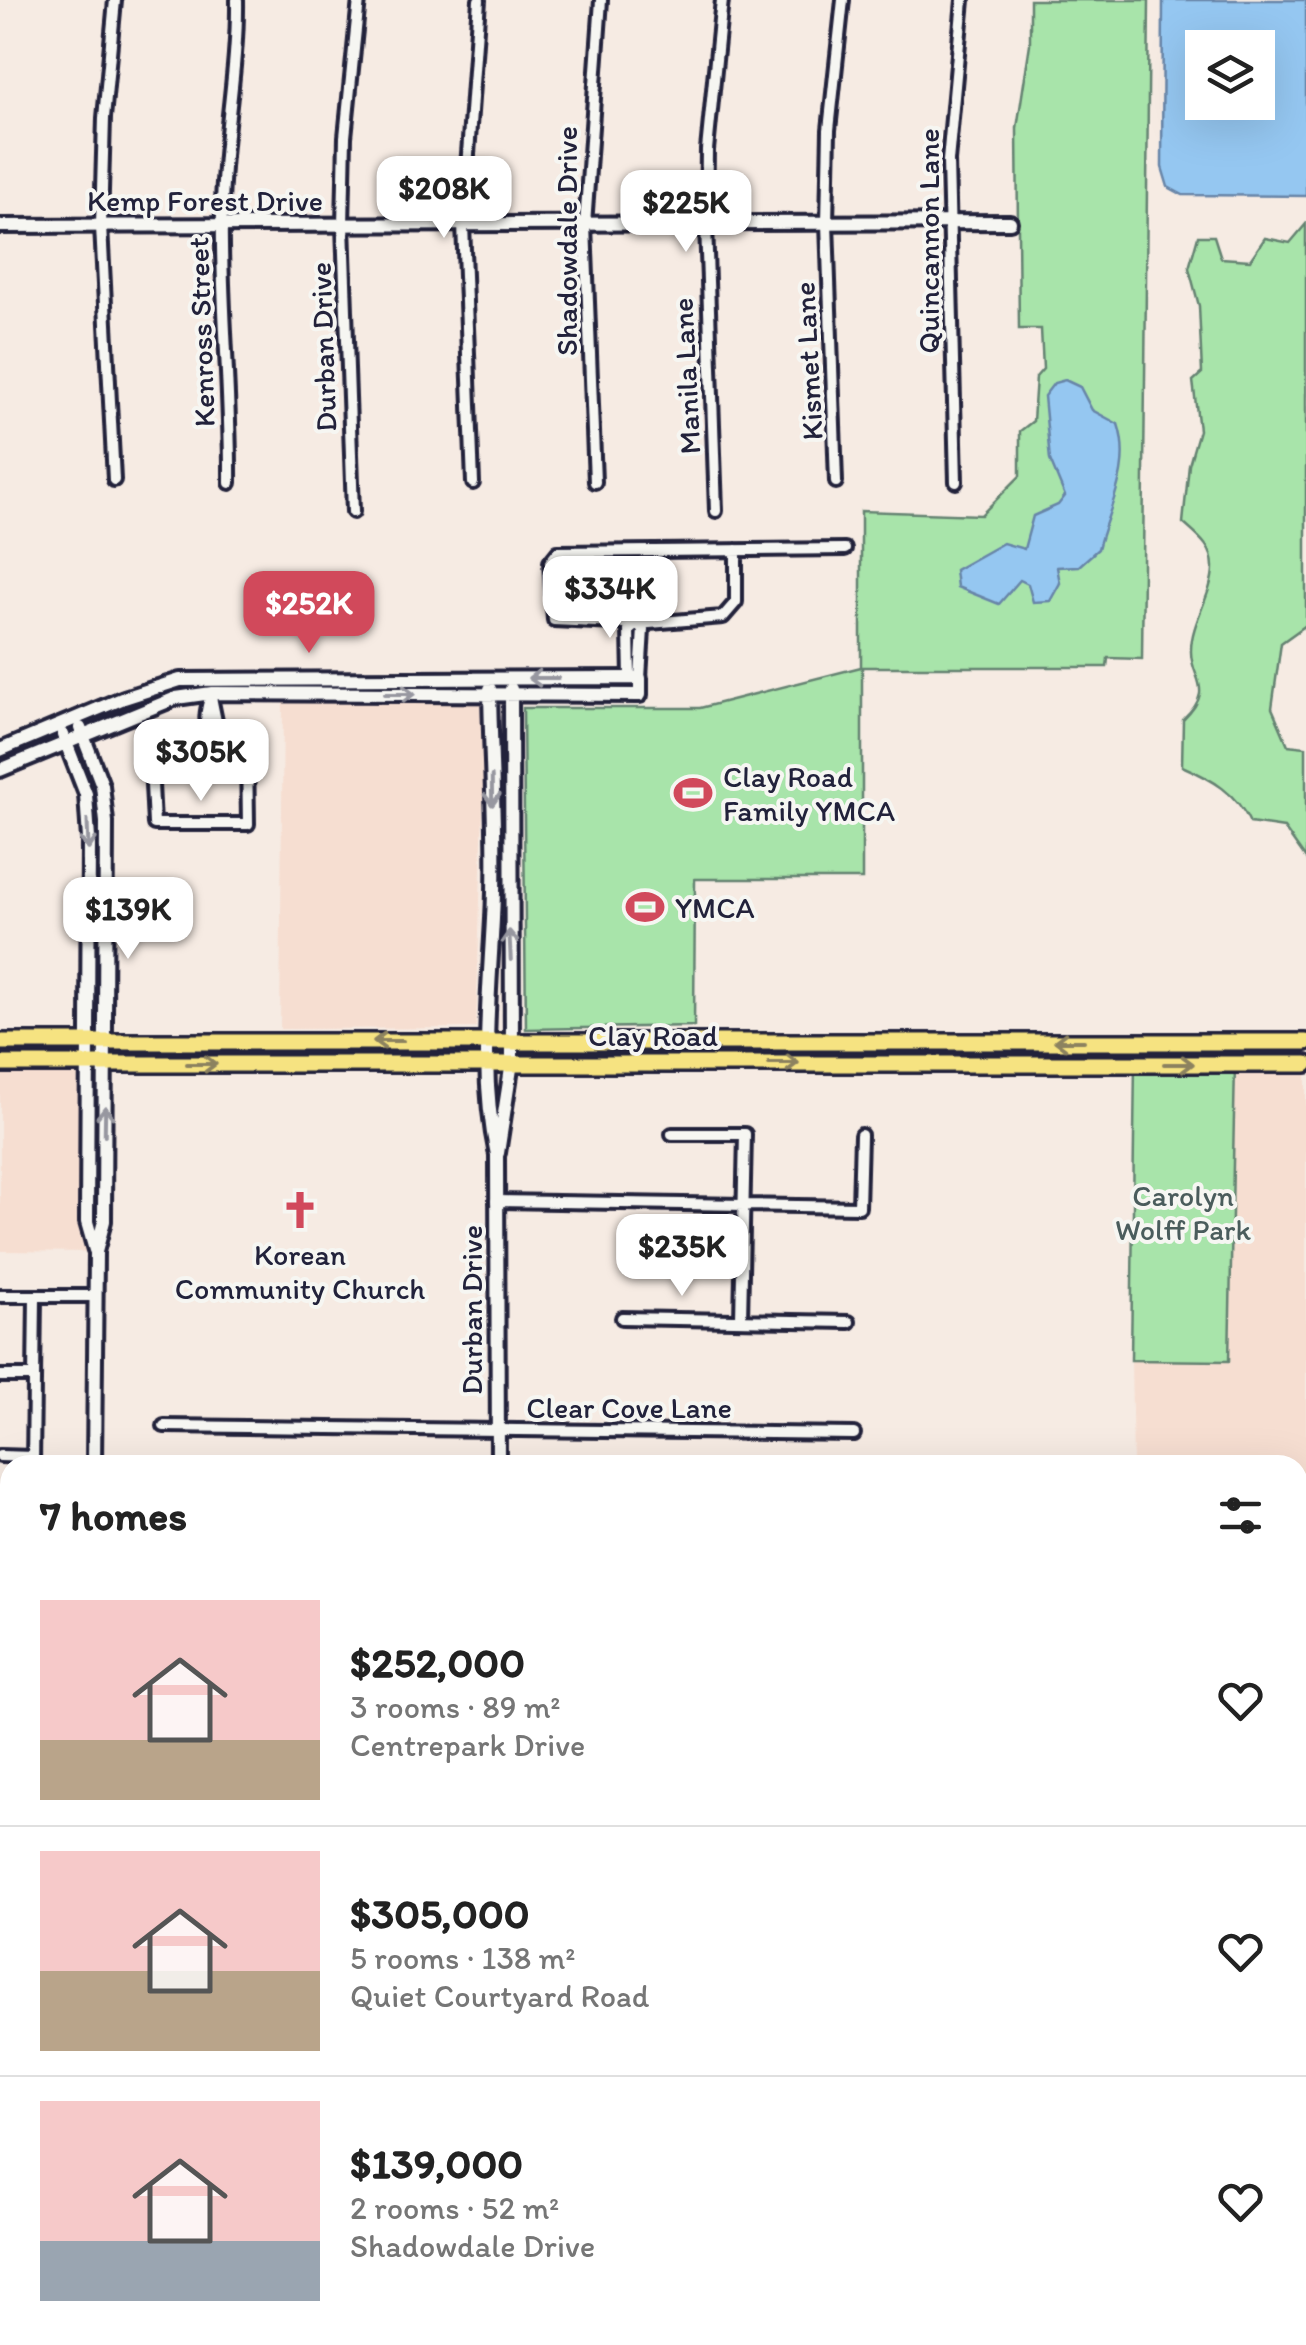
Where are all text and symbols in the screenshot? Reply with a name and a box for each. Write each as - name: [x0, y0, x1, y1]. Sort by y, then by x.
- map controls: [1185, 30, 1275, 120]
- button: layers: [1185, 30, 1275, 120]
- street label: Shadowdale Drive: [548, 126, 585, 356]
- street label: Quincannon Lane: [910, 128, 947, 354]
- pin: $208K: [374, 156, 514, 241]
- text: $208K: [399, 169, 489, 207]
- pin: $225K: [616, 170, 756, 255]
- street label: Kemp Forest Drive: [87, 182, 323, 219]
- text: $225K: [642, 183, 730, 221]
- street label: Kenross Street: [179, 236, 223, 428]
- street label: Durban Drive: [302, 261, 344, 433]
- street label: Kismet Lane: [785, 281, 831, 441]
- street label: Manila Lane: [663, 297, 709, 455]
- pin: $334K: [540, 556, 680, 641]
- text: $334K: [565, 569, 655, 607]
- pin: $252K: [239, 571, 379, 656]
- text: $252K: [265, 584, 353, 622]
- one-way arrow: [527, 668, 560, 688]
- one-way arrow: [384, 684, 416, 703]
- pin: $305K: [131, 719, 271, 804]
- text: $305K: [156, 732, 246, 770]
- place label: Clay Road Family YMCA: [723, 758, 895, 829]
- sports icon: Clay Road Family YMCA: [672, 772, 714, 814]
- one-way arrow: [482, 774, 502, 807]
- one-way arrow: [79, 819, 98, 851]
- pin: $139K: [58, 877, 198, 962]
- sports icon: YMCA: [624, 886, 666, 928]
- place label: YMCA: [675, 889, 755, 926]
- text: $139K: [85, 890, 171, 928]
- one-way arrow: [500, 929, 519, 961]
- street label: Clay Road: [588, 1017, 718, 1054]
- one-way arrow: [372, 1032, 404, 1051]
- one-way arrow: [1053, 1032, 1086, 1050]
- one-way arrow: [186, 1054, 218, 1074]
- one-way arrow: [768, 1054, 800, 1072]
- one-way arrow: [1163, 1054, 1195, 1073]
- one-way arrow: [96, 1106, 115, 1138]
- park label: Carolyn Wolff Park: [1115, 1177, 1251, 1248]
- church icon: Korean Community Church: [279, 1189, 321, 1231]
- pin: $235K: [612, 1214, 752, 1299]
- street label: Durban Drive: [453, 1225, 490, 1395]
- text: $235K: [638, 1227, 726, 1265]
- place label: Korean Community Church: [175, 1236, 425, 1307]
- street label: Clear Cove Lane: [526, 1389, 732, 1426]
- icon: filters: [1213, 1488, 1268, 1543]
- text: 7 homes: [40, 1490, 187, 1541]
- text: $252,000: [350, 1637, 525, 1688]
- icon: home: [120, 1640, 240, 1760]
- icon: heart: [1213, 1673, 1268, 1728]
- text: 3 rooms · 89 m²: [350, 1688, 561, 1726]
- text: Centrepark Drive: [350, 1726, 585, 1764]
- text: $305,000: [350, 1888, 530, 1939]
- icon: home: [120, 1891, 240, 2011]
- icon: heart: [1213, 1924, 1268, 1979]
- text: 5 rooms · 138 m²: [350, 1939, 576, 1977]
- text: Quiet Courtyard Road: [350, 1977, 650, 2015]
- text: $139,000: [350, 2138, 523, 2189]
- icon: home: [120, 2141, 240, 2261]
- icon: heart: [1213, 2174, 1268, 2229]
- text: 2 rooms · 52 m²: [350, 2189, 559, 2227]
- text: Shadowdale Drive: [350, 2227, 595, 2265]

